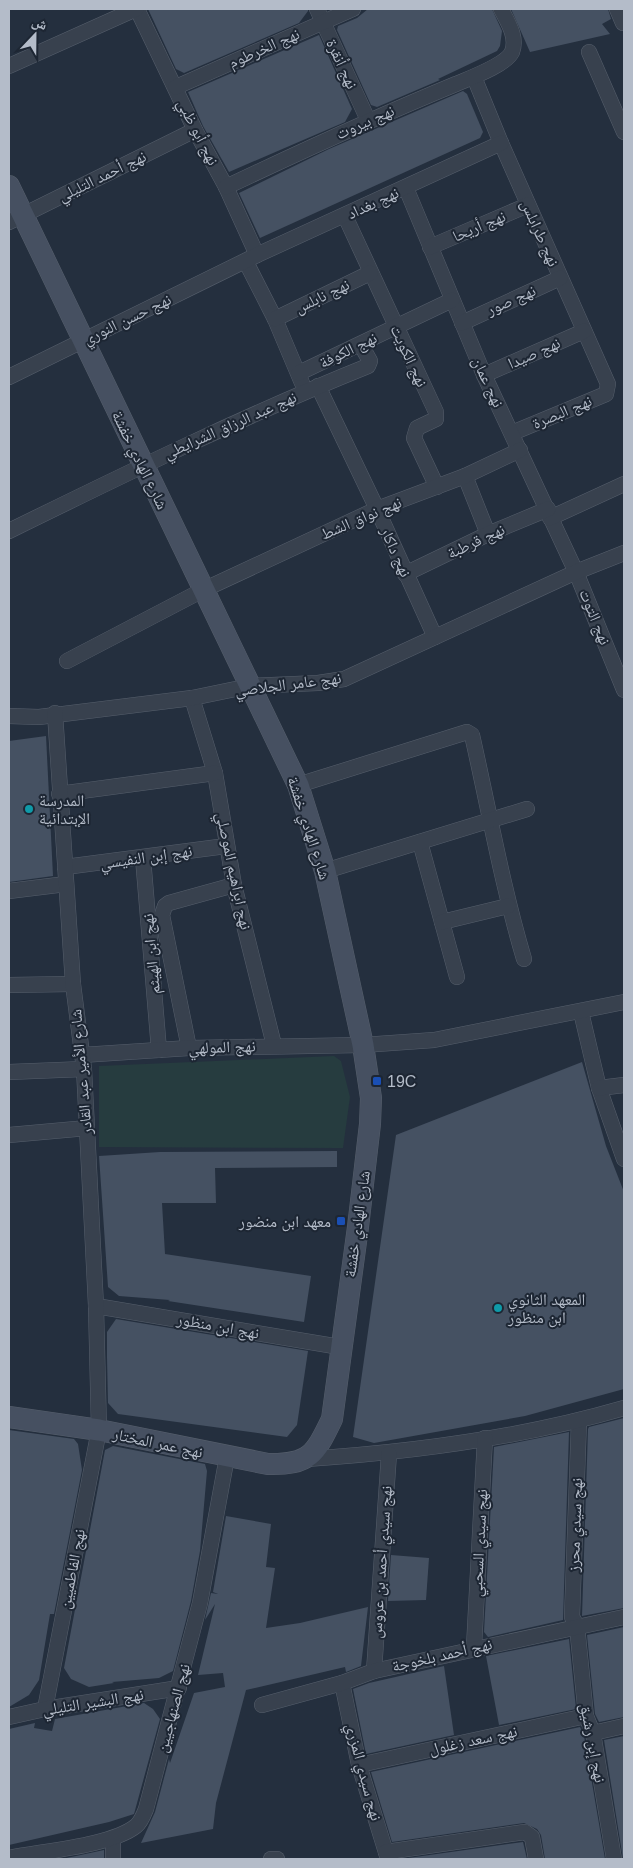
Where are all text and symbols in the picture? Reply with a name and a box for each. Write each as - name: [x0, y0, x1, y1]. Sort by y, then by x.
- north arrow: [10, 10, 60, 60]
- text: ش: [30, 13, 50, 34]
- street label: نهج الخرطوم: [226, 25, 303, 73]
- street label: نهج أنقرة: [321, 36, 362, 92]
- street label: نهج أبو ظبي: [170, 96, 223, 170]
- street label: نهج بيروت: [333, 102, 398, 144]
- street label: نهج أحمد التليلي: [55, 147, 151, 208]
- street label: نهج بغداد: [345, 184, 402, 224]
- street label: نهج طرابلس: [516, 197, 562, 270]
- street label: نهج أريحا: [450, 207, 509, 247]
- street label: نهج نابلس: [292, 276, 353, 318]
- street label: نهج صور: [483, 282, 539, 321]
- street label: نهج حسن النوري: [80, 290, 175, 351]
- street label: نهج الكويت: [385, 322, 431, 390]
- street label: نهج الكوفة: [317, 329, 380, 373]
- street label: نهج صيدا: [505, 334, 564, 374]
- street label: نهج عمان: [467, 354, 507, 411]
- street label: نهج عبد الرزاق الشرايطي: [161, 388, 301, 466]
- street label: نهج البصرة: [530, 392, 595, 434]
- street label: شارع الهادي خفشة: [105, 408, 171, 514]
- street label: نهج نواق الشط: [318, 493, 405, 545]
- street label: نهج قرطبة: [445, 520, 508, 563]
- street label: نهج داكار: [375, 523, 415, 580]
- street label: نهج التوت: [574, 587, 614, 648]
- street label: نهج عامر الجلاصي: [234, 669, 343, 703]
- street label: شارع الهادي خفشة: [280, 774, 334, 883]
- place label: المدرسة الإبتدائية: [39, 792, 90, 828]
- marker: المدرسة الإبتدائية: [23, 803, 35, 815]
- street label: نهج ابراهيم الموصلي: [209, 811, 255, 932]
- street label: نهج إبن النفيسي: [99, 842, 194, 876]
- street label: نهج ابن الهيثم: [139, 913, 165, 995]
- street label: شارع الأمير عبد القادر: [67, 1008, 97, 1136]
- street label: نهج المولهي: [188, 1037, 256, 1061]
- place label: 19C: [387, 1073, 416, 1090]
- marker: 19C: [371, 1075, 383, 1087]
- street label: شارع الهادي خفشة: [341, 1170, 377, 1279]
- place label: معهد ابن منضور: [238, 1213, 331, 1232]
- marker: معهد ابن منضور: [335, 1215, 347, 1227]
- place label: المعهد الثانوي ابن منظور: [507, 1291, 585, 1328]
- marker: المعهد الثانوي ابن منظور: [492, 1302, 504, 1314]
- street label: نهج ابن منظور: [174, 1310, 260, 1344]
- street label: نهج عمر المختار: [110, 1425, 205, 1463]
- street label: نهج سيدي محرز: [565, 1478, 589, 1574]
- street label: نهج سيدي أحمد بن عروس: [366, 1485, 399, 1639]
- street label: نهج سيدي السحبي: [468, 1489, 494, 1598]
- street label: نهج الفاطميين: [56, 1528, 90, 1611]
- street label: نهج أحمد بلخوجة: [390, 1634, 494, 1677]
- street label: نهج الصنهاجيين: [153, 1662, 195, 1755]
- street label: نهج البشير التليلي: [41, 1686, 145, 1722]
- street label: نهج إبن رشيق: [575, 1702, 609, 1784]
- street label: نهج سيدي المزري: [339, 1721, 385, 1824]
- street label: نهج سعد زغلول: [427, 1722, 519, 1760]

